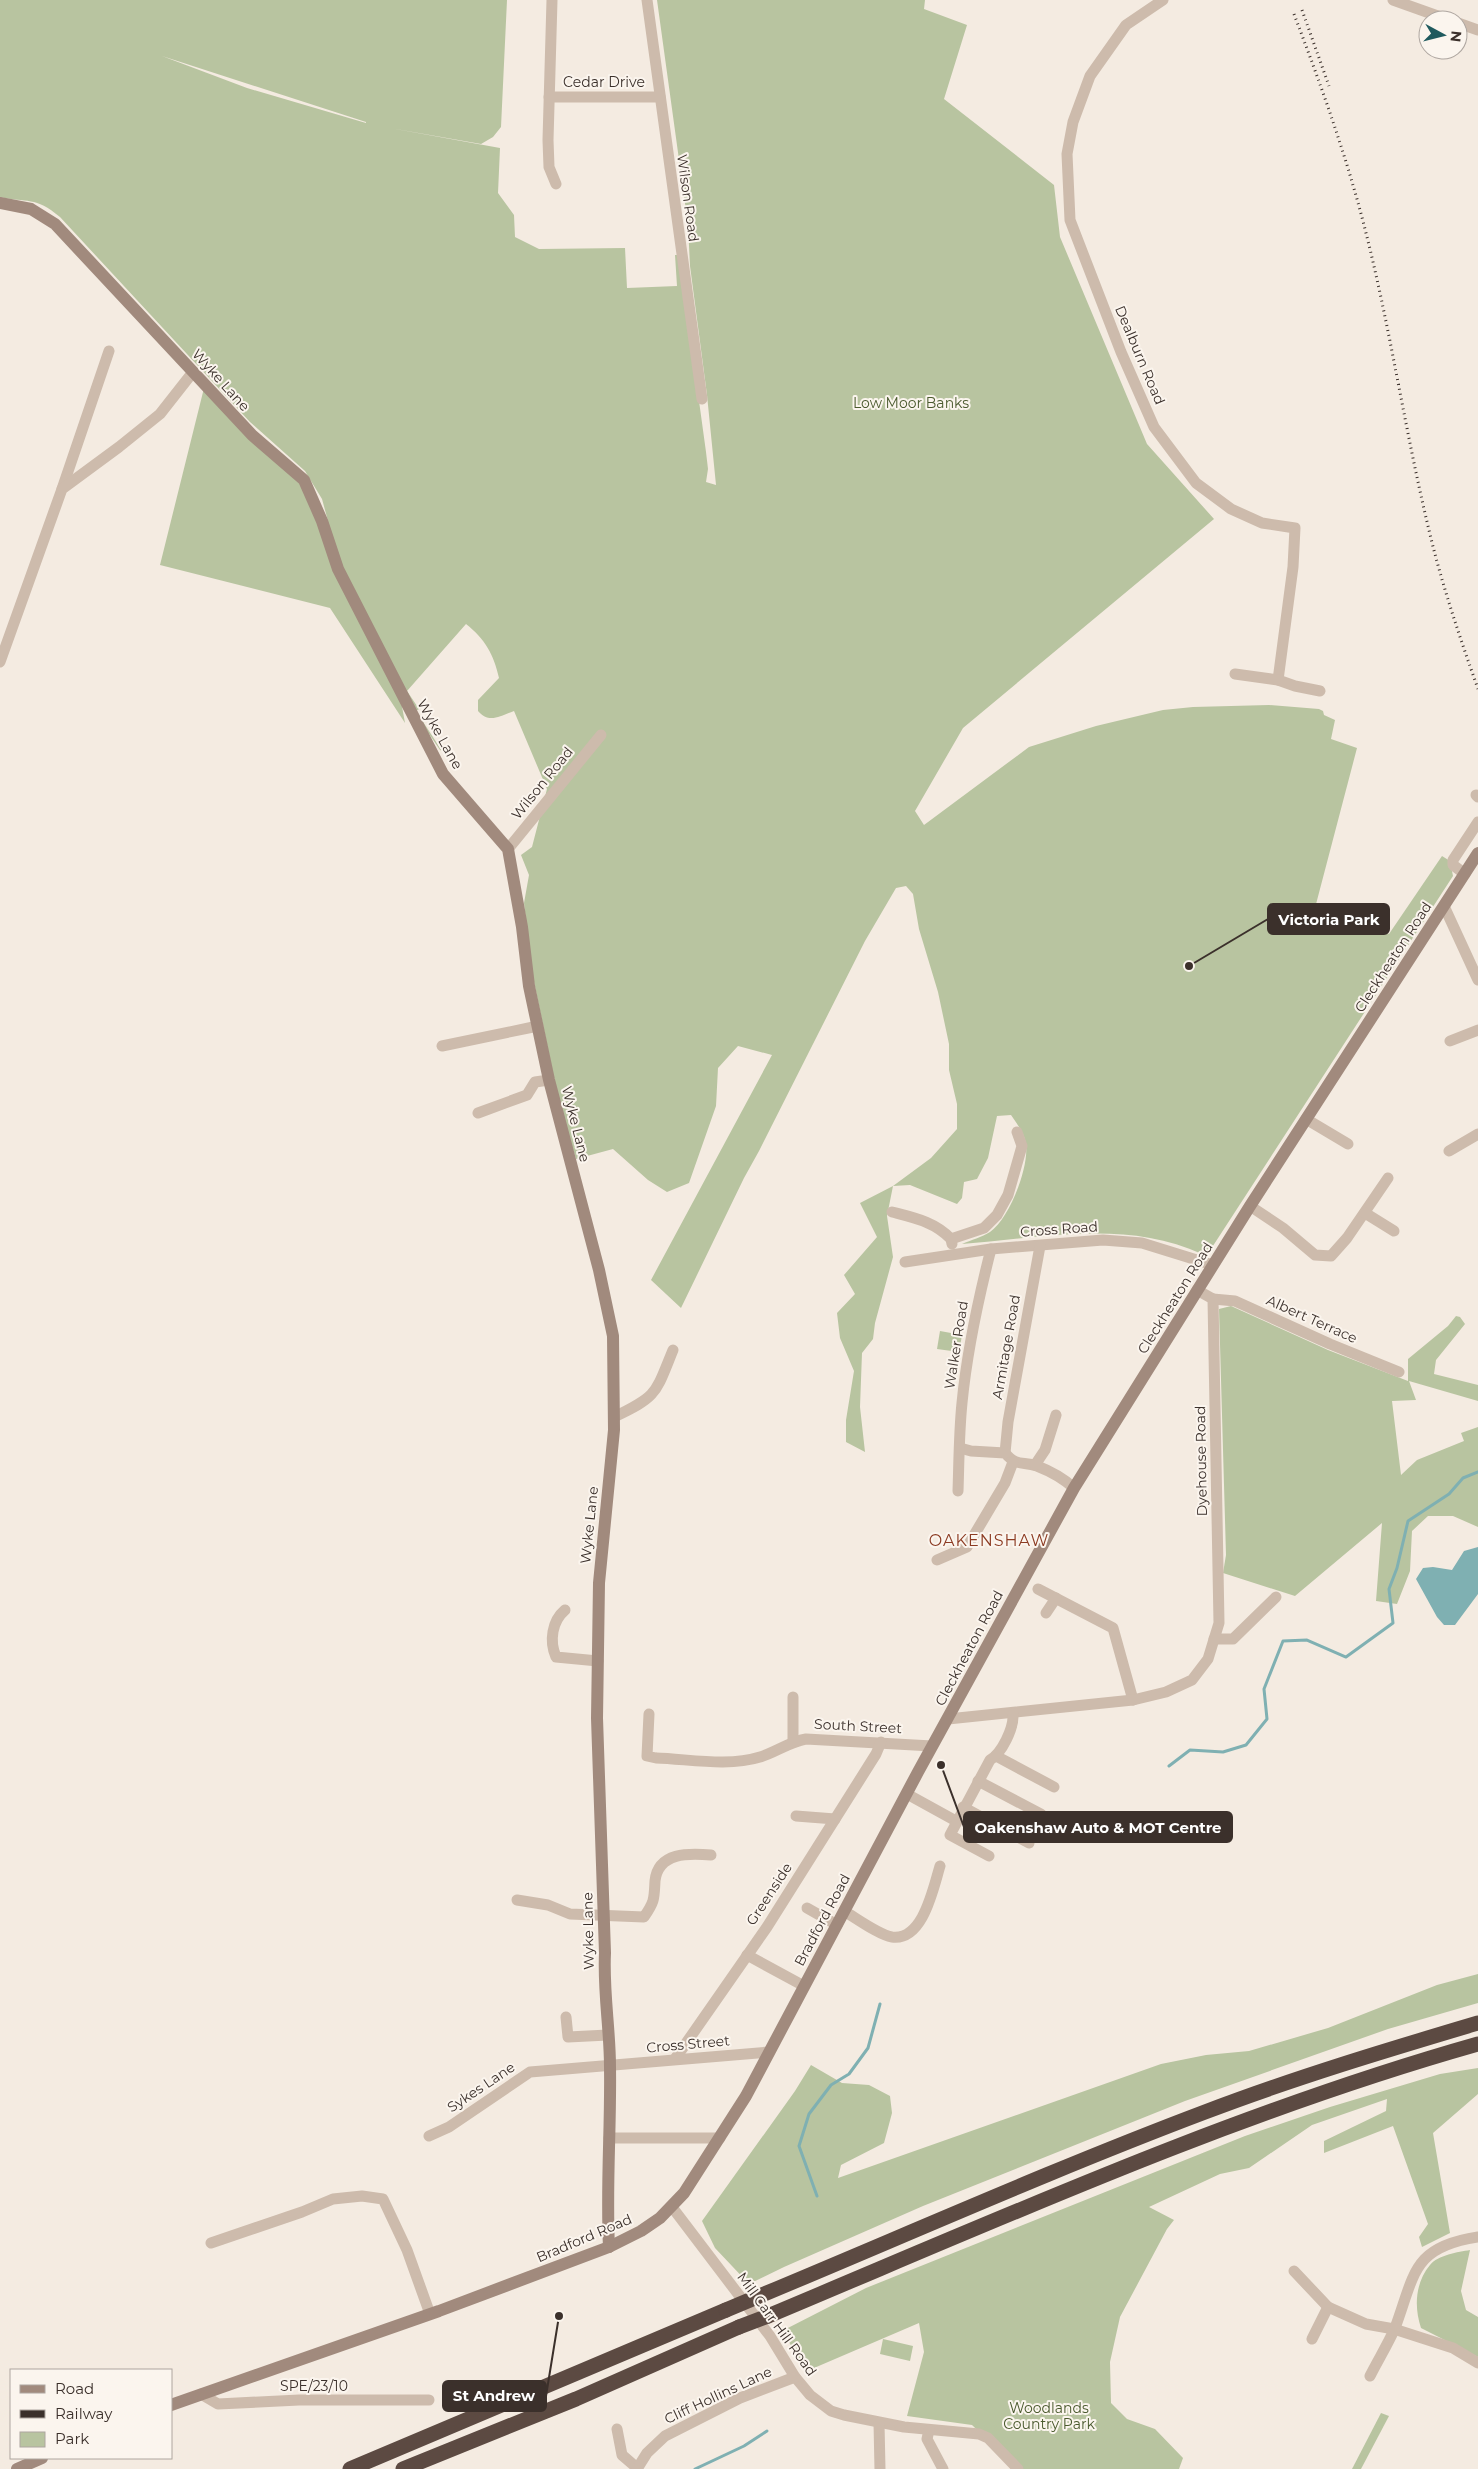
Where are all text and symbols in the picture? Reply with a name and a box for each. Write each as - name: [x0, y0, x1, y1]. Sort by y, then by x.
- north arrow: [1418, 10, 1468, 60]
- text: N: [1446, 30, 1466, 43]
- street label: Cedar Drive: [563, 73, 645, 91]
- street label: Wilson Road: [673, 153, 703, 243]
- street label: Dealburn Road: [1111, 303, 1169, 407]
- street label: Wyke Lane: [188, 345, 254, 415]
- park label: Low Moor Banks: [853, 394, 969, 412]
- street label: Wyke Lane: [413, 696, 467, 772]
- street label: Wilson Road: [507, 743, 577, 823]
- street label: Cleckheaton Road: [1351, 898, 1435, 1016]
- callout: Victoria Park: [1268, 904, 1389, 934]
- text: Victoria Park: [1277, 910, 1380, 929]
- street label: Wyke Lane: [558, 1084, 594, 1164]
- street label: Cross Road: [1019, 1217, 1099, 1241]
- street label: Cleckheaton Road: [1133, 1239, 1217, 1357]
- street label: Albert Terrace: [1264, 1291, 1360, 1347]
- street label: Armitage Road: [988, 1293, 1024, 1401]
- street label: Walker Road: [940, 1300, 972, 1390]
- street label: Dyehouse Road: [1191, 1406, 1211, 1516]
- street label: Wyke Lane: [576, 1485, 602, 1565]
- district label: OAKENSHAW: [929, 1531, 1049, 1550]
- street label: Cleckheaton Road: [931, 1587, 1007, 1709]
- street label: South Street: [814, 1715, 903, 1737]
- callout: Oakenshaw Auto & MOT Centre: [964, 1812, 1232, 1842]
- text: Oakenshaw Auto & MOT Centre: [974, 1818, 1222, 1837]
- street label: Greenside: [742, 1859, 796, 1929]
- street label: Bradford Road: [790, 1871, 854, 1969]
- street label: Wyke Lane: [578, 1892, 598, 1970]
- street label: Cross Street: [645, 2031, 731, 2057]
- street label: Sykes Lane: [444, 2058, 518, 2116]
- street label: Bradford Road: [534, 2210, 634, 2266]
- street label: Mill Carr Hill Road: [733, 2268, 821, 2380]
- street label: Cliff Hollins Lane: [661, 2362, 775, 2428]
- legend: [10, 2369, 172, 2459]
- street label: SPE/23/10: [280, 2377, 348, 2395]
- text: Road: [55, 2379, 94, 2398]
- callout: St Andrew: [443, 2381, 546, 2411]
- text: St Andrew: [453, 2386, 536, 2405]
- park label: Woodlands Country Park: [1003, 2399, 1095, 2433]
- text: Railway: [55, 2404, 113, 2423]
- text: Park: [55, 2429, 89, 2448]

